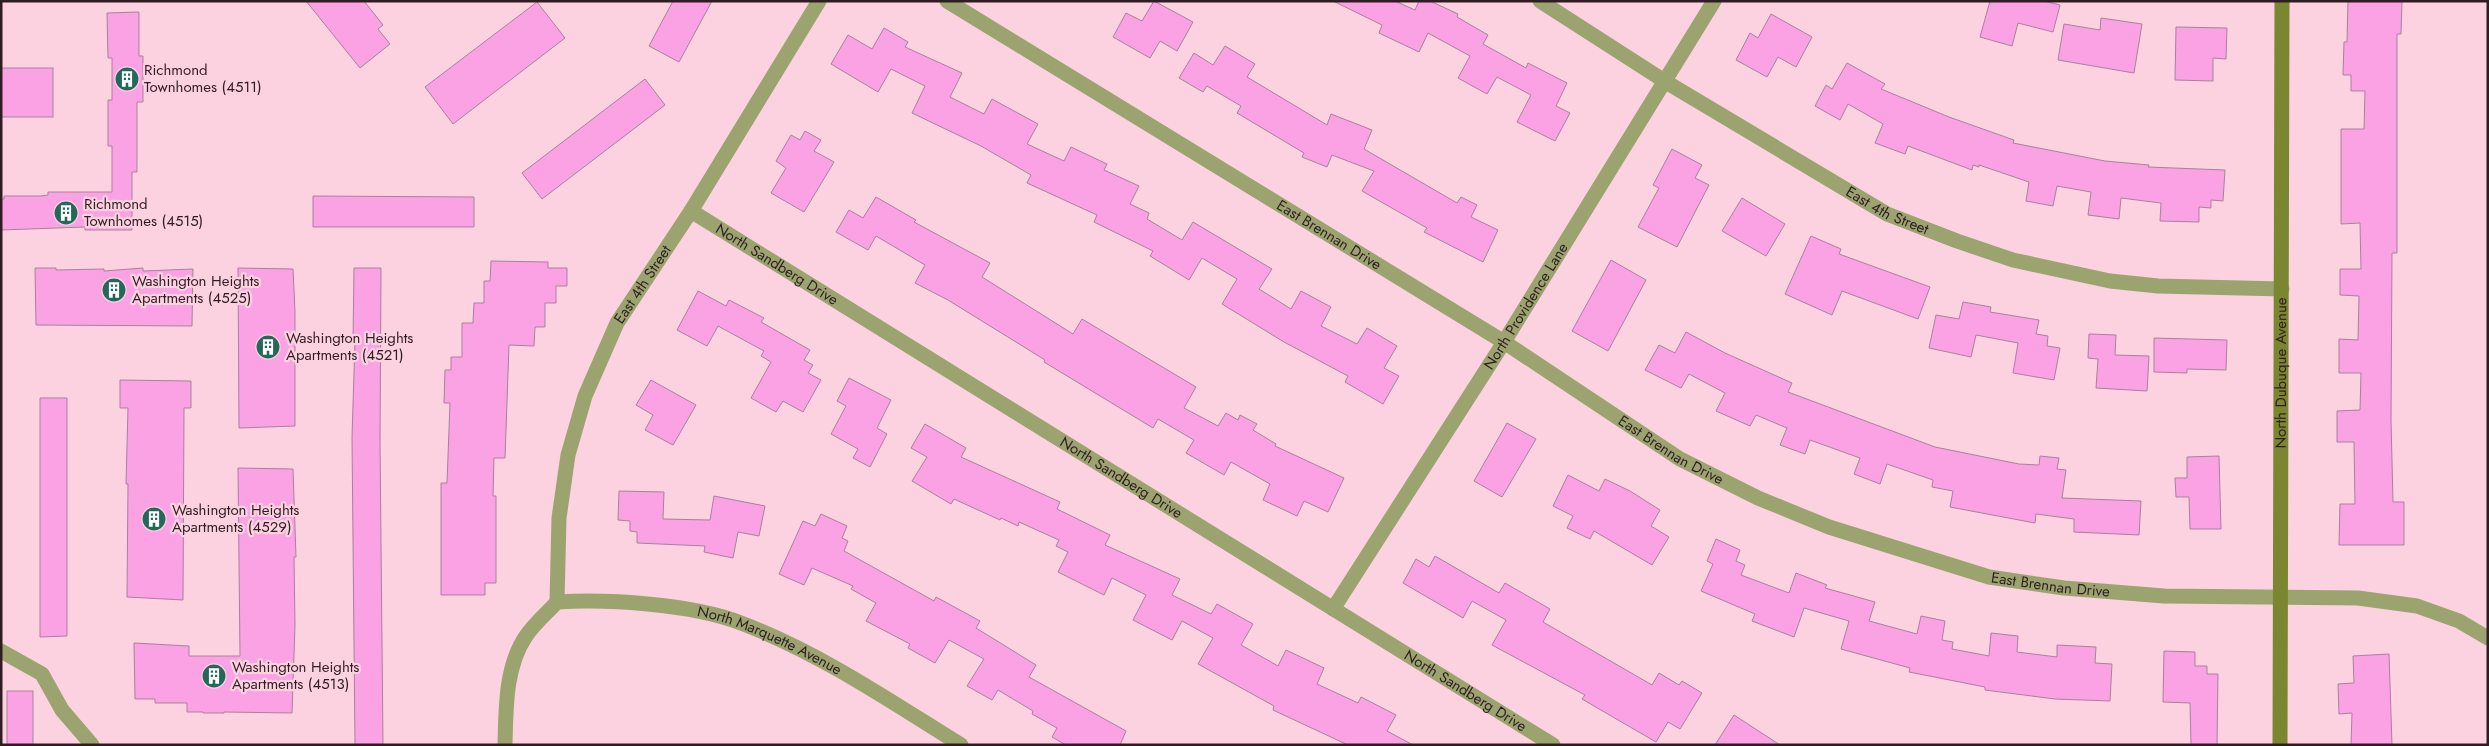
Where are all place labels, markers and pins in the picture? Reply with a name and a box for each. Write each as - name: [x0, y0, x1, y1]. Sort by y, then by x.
- place label: Richmond Townhomes (4511): [144, 59, 262, 98]
- building icon: Richmond Townhomes (4511): [114, 66, 140, 92]
- place label: Richmond Townhomes (4515): [84, 193, 203, 232]
- building icon: Richmond Townhomes (4515): [53, 200, 79, 226]
- place label: Washington Heights Apartments (4525): [132, 270, 259, 309]
- building icon: Washington Heights Apartments (4525): [101, 277, 127, 303]
- place label: Washington Heights Apartments (4521): [286, 327, 413, 366]
- building icon: Washington Heights Apartments (4521): [255, 334, 281, 360]
- place label: Washington Heights Apartments (4529): [172, 499, 299, 538]
- building icon: Washington Heights Apartments (4529): [141, 506, 167, 532]
- place label: Washington Heights Apartments (4513): [232, 656, 359, 695]
- building icon: Washington Heights Apartments (4513): [201, 663, 227, 689]

